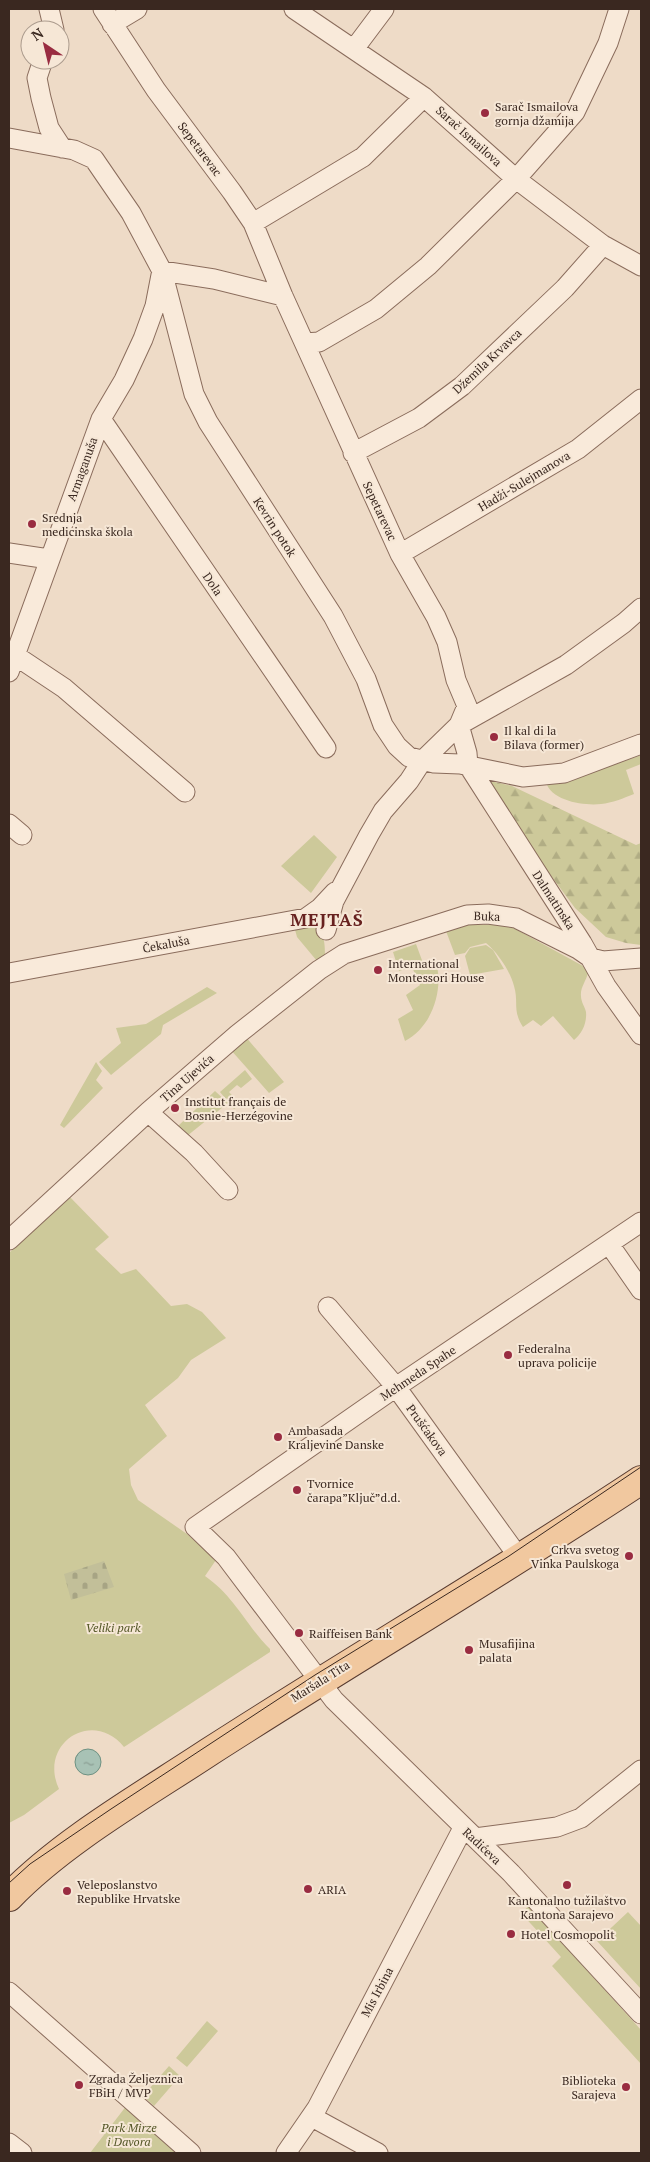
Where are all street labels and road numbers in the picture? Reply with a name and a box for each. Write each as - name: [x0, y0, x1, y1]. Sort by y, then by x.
- street label: Sarač Ismailova: [433, 103, 505, 169]
- street label: Sepetarevac: [175, 119, 225, 179]
- street label: Džemila Krvavca: [449, 325, 525, 397]
- street label: Armaganuša: [64, 435, 100, 503]
- street label: Hadži-Sulejmanova: [475, 448, 573, 514]
- street label: Sepetarevac: [360, 479, 400, 544]
- street label: Kevrin potok: [250, 494, 300, 560]
- street label: Dola: [200, 570, 226, 598]
- street label: Dalmatinska: [529, 868, 579, 932]
- street label: Buka: [473, 908, 501, 924]
- street label: Čekaluša: [141, 932, 191, 956]
- street label: Tina Ujevića: [157, 1051, 217, 1105]
- street label: Mehmeda Spahe: [377, 1342, 459, 1404]
- street label: Prušćakova: [403, 1401, 451, 1459]
- street label: Maršala Tita: [288, 1657, 352, 1705]
- street label: Radićeva: [460, 1824, 504, 1868]
- street label: Mis Irbina: [358, 1965, 396, 2019]

